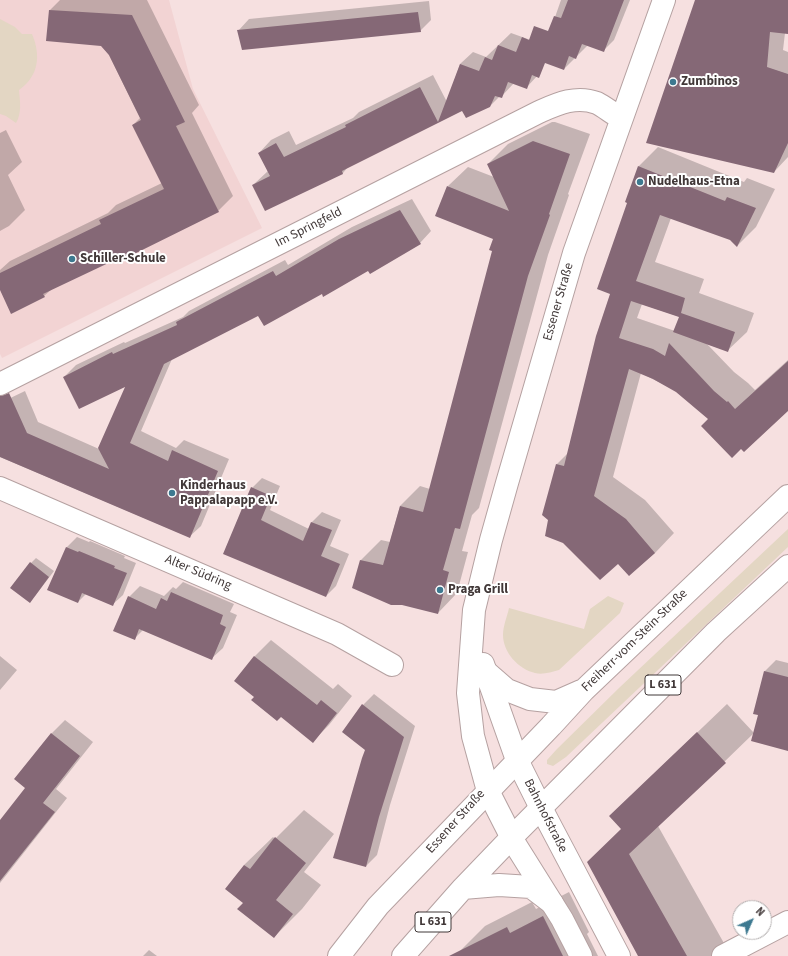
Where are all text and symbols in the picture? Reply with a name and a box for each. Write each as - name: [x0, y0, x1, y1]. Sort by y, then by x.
- place label: Zumbinos: [681, 74, 738, 90]
- marker: Zumbinos: [668, 77, 678, 87]
- place label: Nudelhaus-Etna: [648, 174, 740, 190]
- marker: Nudelhaus-Etna: [635, 177, 645, 187]
- street label: Im Springfeld: [273, 204, 345, 252]
- place label: Schiller-Schule: [80, 251, 166, 267]
- marker: Schiller-Schule: [67, 254, 77, 264]
- street label: Essener Straße: [540, 261, 578, 343]
- place label: Kinderhaus Pappalapapp e.V.: [180, 478, 278, 509]
- marker: Kinderhaus Pappalapapp e.V.: [167, 488, 177, 498]
- street label: Alter Südring: [162, 552, 234, 594]
- place label: Praga Grill: [448, 582, 508, 598]
- marker: Praga Grill: [435, 585, 445, 595]
- street label: Freiherr-vom-Stein-Straße: [579, 586, 691, 696]
- road number: L 631: [645, 675, 681, 695]
- street label: Bahnhofstraße: [520, 777, 570, 855]
- street label: Essener Straße: [423, 787, 489, 857]
- north arrow: [732, 900, 772, 940]
- text: N: [752, 904, 768, 920]
- road number: L 631: [415, 912, 451, 932]

